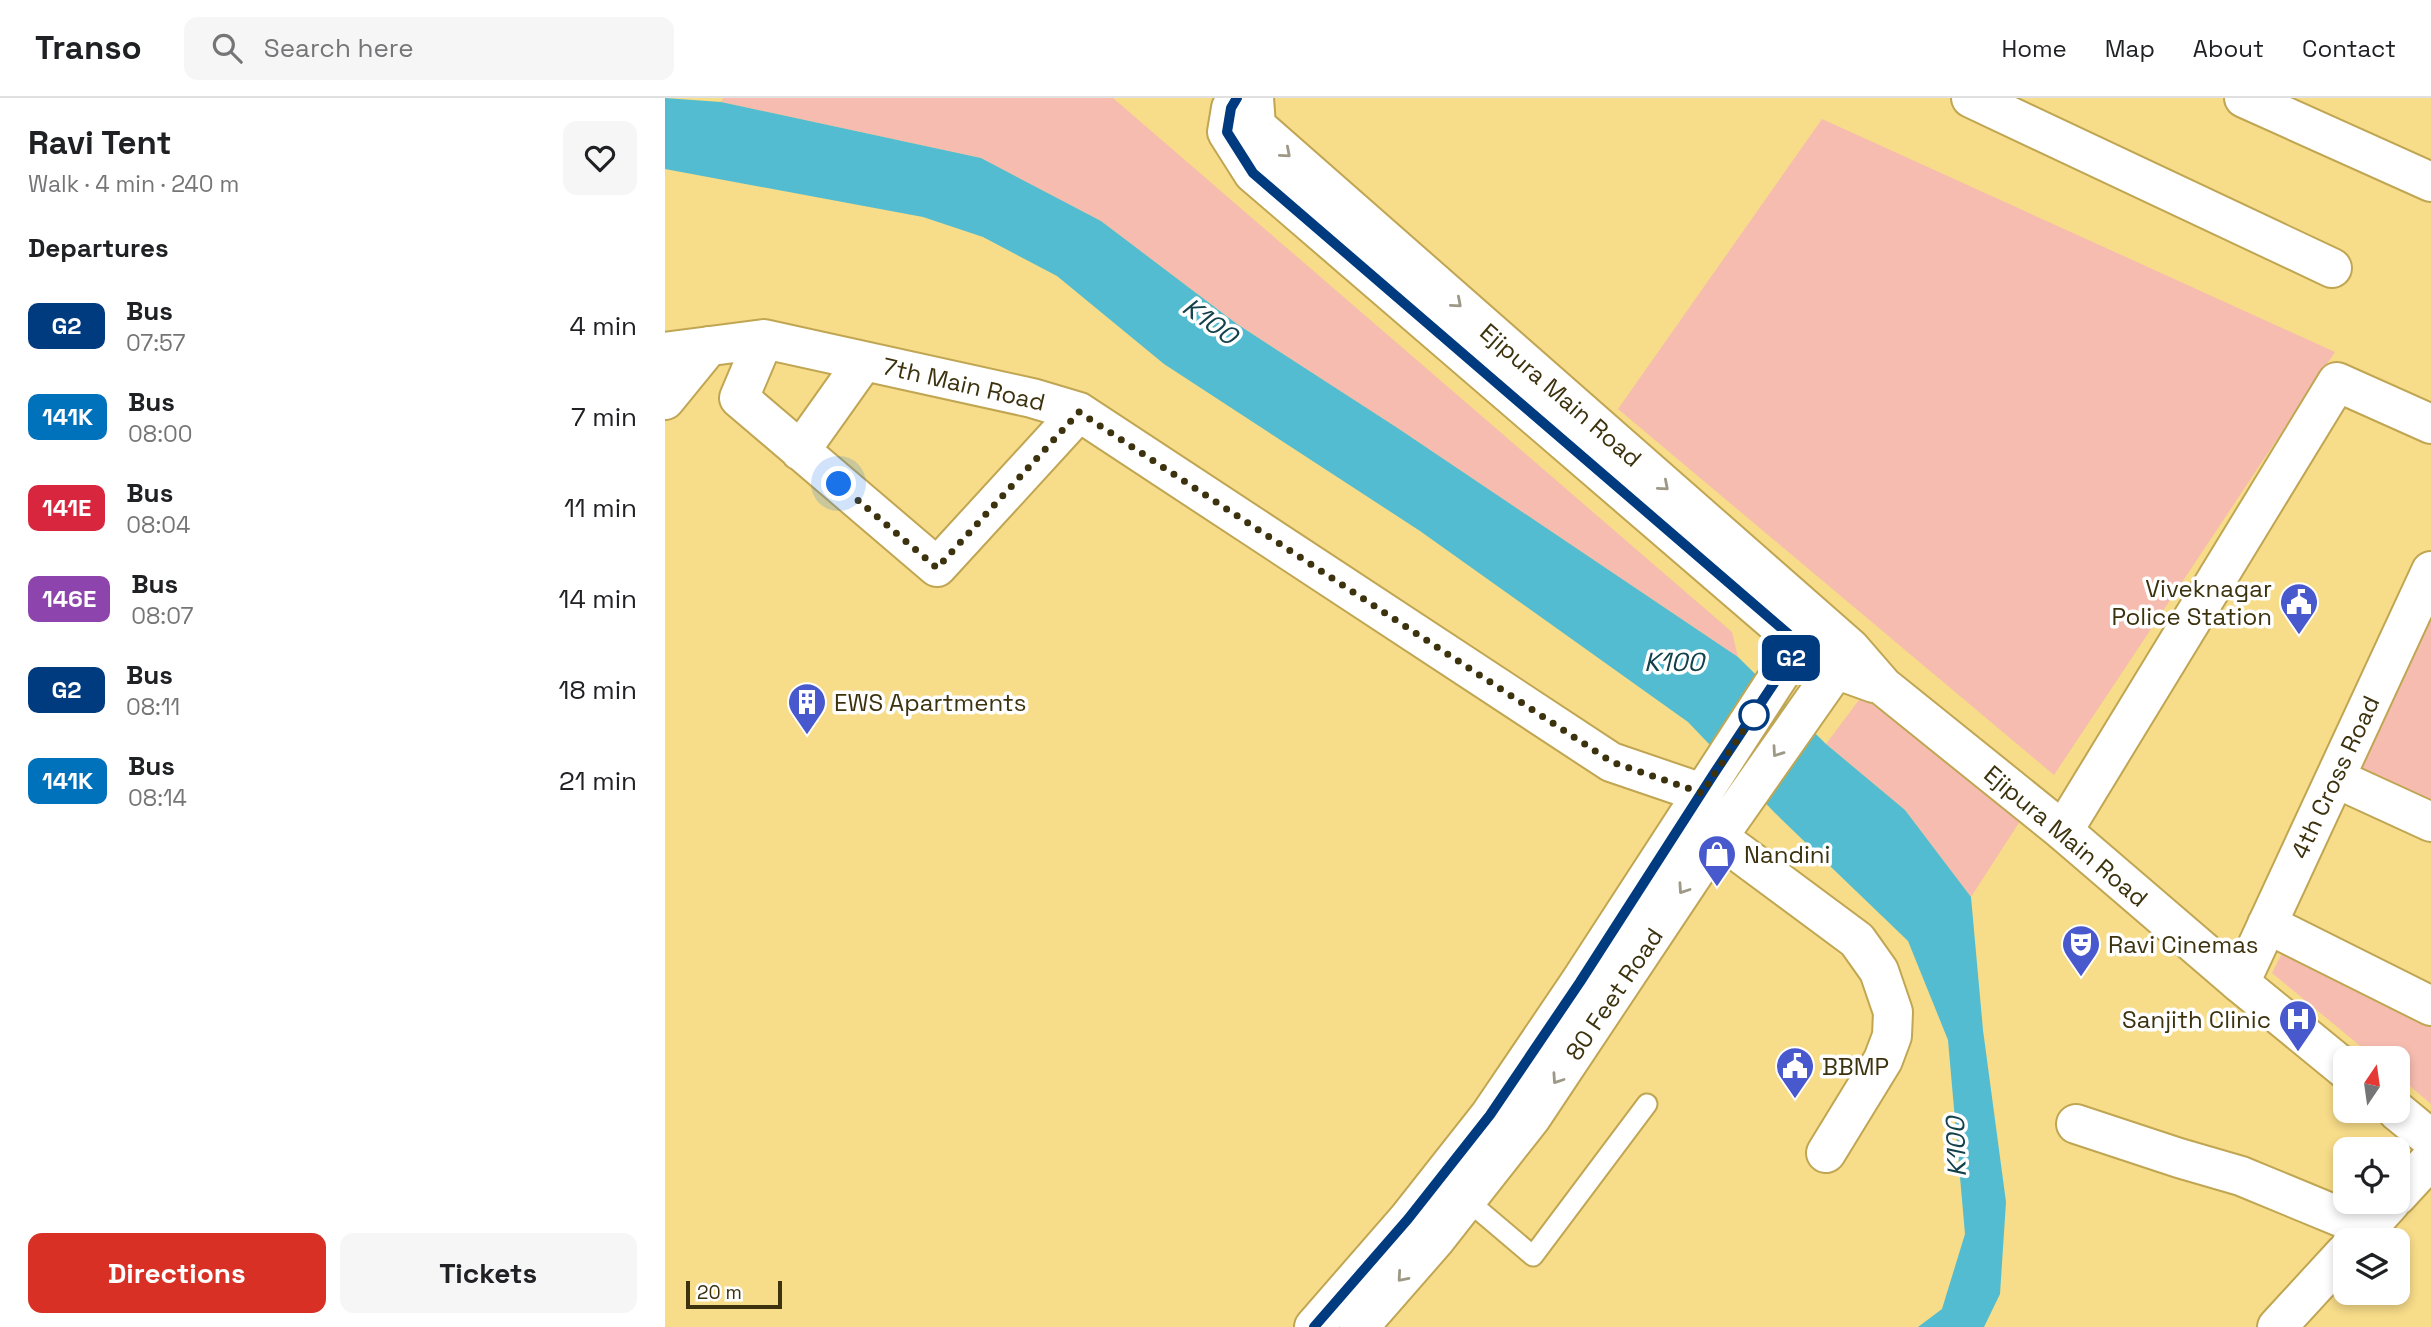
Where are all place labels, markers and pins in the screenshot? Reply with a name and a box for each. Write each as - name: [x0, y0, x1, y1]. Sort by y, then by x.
- place label: Viveknagar Police Station: [2111, 573, 2272, 632]
- public building icon: Viveknagar Police Station: [2278, 581, 2320, 636]
- building icon: EWS Apartments: [786, 681, 828, 736]
- place label: EWS Apartments: [834, 687, 1026, 718]
- unlabelled marker: [1739, 700, 1769, 730]
- shop icon: Nandini: [1696, 833, 1738, 888]
- place label: Nandini: [1744, 839, 1830, 870]
- theatre icon: Ravi Cinemas: [2060, 923, 2102, 978]
- place label: Ravi Cinemas: [2108, 929, 2259, 960]
- hospital icon: Sanjith Clinic: [2277, 998, 2319, 1053]
- place label: Sanjith Clinic: [2122, 1004, 2271, 1035]
- public building icon: BBMP: [1774, 1045, 1816, 1100]
- place label: BBMP: [1822, 1051, 1889, 1082]

